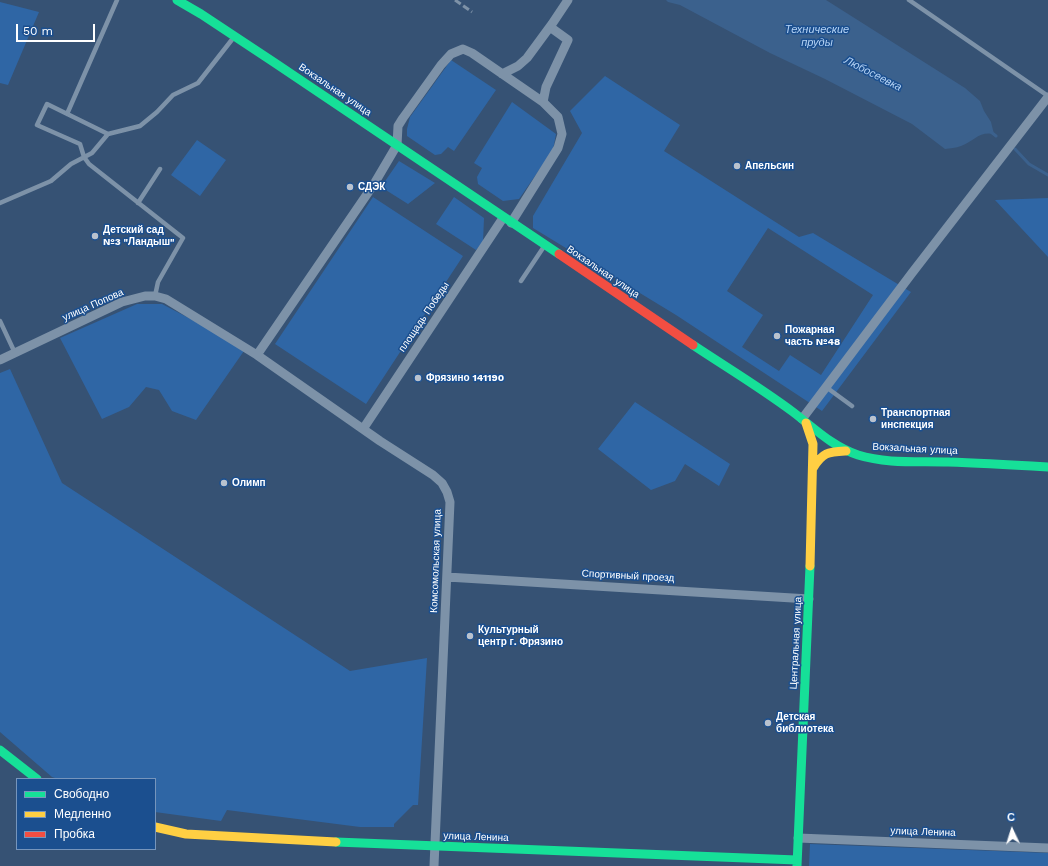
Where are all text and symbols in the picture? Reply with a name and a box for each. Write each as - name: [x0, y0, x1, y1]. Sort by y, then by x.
- scale bar: [18, 16, 97, 42]
- water label: Технические пруды: [785, 23, 849, 49]
- text: 50 m: [23, 24, 53, 38]
- water label: Любосеевка: [842, 54, 904, 94]
- street label: Вокзальная улица: [296, 61, 374, 119]
- place label: Апельсин: [745, 160, 794, 172]
- marker: Апельсин: [732, 161, 742, 171]
- place label: СДЭК: [358, 181, 385, 193]
- marker: СДЭК: [345, 182, 355, 192]
- place label: Детский сад №3 "Ландыш": [103, 224, 174, 248]
- marker: Детский сад №3 "Ландыш": [90, 231, 100, 241]
- street label: Вокзальная улица: [564, 243, 642, 301]
- street label: площадь Победы: [396, 280, 452, 354]
- street label: улица Попова: [61, 286, 125, 324]
- place label: Пожарная часть №48: [785, 324, 840, 348]
- marker: Пожарная часть №48: [772, 331, 782, 341]
- place label: Фрязино 141190: [426, 372, 504, 384]
- marker: Фрязино 141190: [413, 373, 423, 383]
- place label: Транспортная инспекция: [881, 407, 950, 430]
- marker: Транспортная инспекция: [868, 414, 878, 424]
- street label: Вокзальная улица: [872, 441, 958, 457]
- place label: Олимп: [232, 477, 266, 489]
- marker: Олимп: [219, 478, 229, 488]
- street label: Комсомольская улица: [428, 509, 444, 613]
- street label: Спортивный проезд: [581, 568, 675, 584]
- street label: Центральная улица: [788, 596, 804, 690]
- place label: Культурный центр г. Фрязино: [478, 624, 563, 648]
- marker: Культурный центр г. Фрязино: [465, 631, 475, 641]
- place label: Детская библиотека: [776, 711, 834, 734]
- marker: Детская библиотека: [763, 718, 773, 728]
- legend: [16, 778, 156, 850]
- text: Свободно: [54, 787, 109, 801]
- text: Медленно: [54, 807, 111, 821]
- north arrow: [992, 810, 1032, 850]
- text: С: [1007, 811, 1016, 824]
- street label: улица Ленина: [890, 825, 956, 839]
- text: Пробка: [54, 827, 95, 841]
- street label: улица Ленина: [443, 830, 509, 844]

